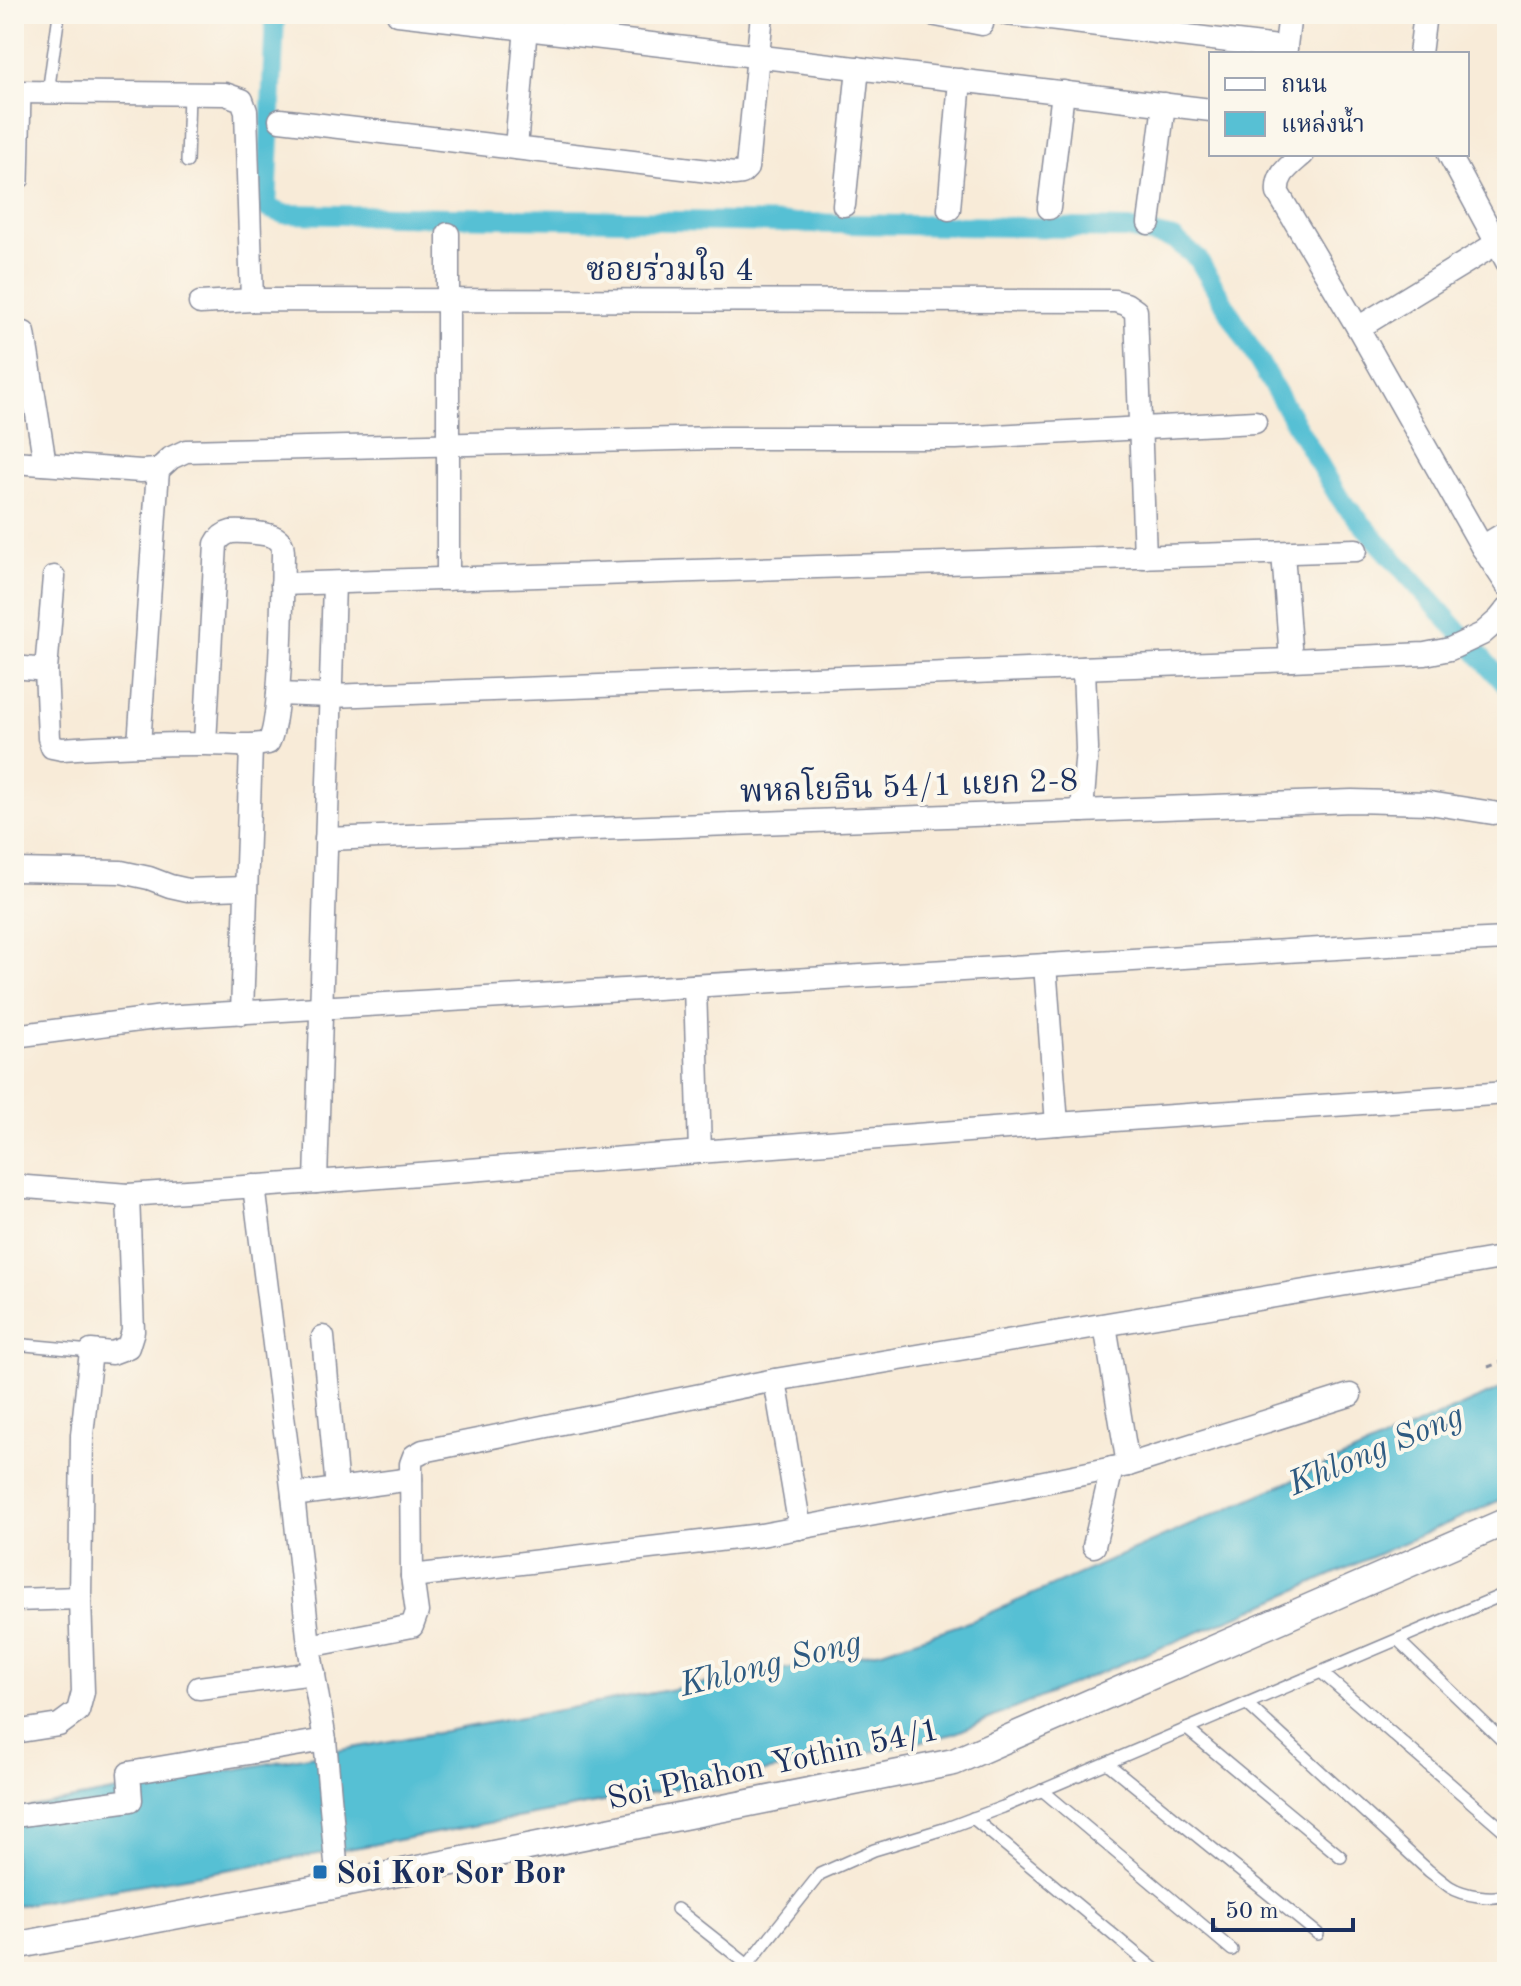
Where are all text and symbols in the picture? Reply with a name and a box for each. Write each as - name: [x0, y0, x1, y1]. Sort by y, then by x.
- legend: [1209, 52, 1469, 156]
- text: ถนน: [1281, 74, 1327, 98]
- text: แหล่งน้ำ: [1281, 106, 1365, 138]
- street label: ซอยร่วมใจ 4: [586, 247, 754, 288]
- street label: พหลโยธิน 54/1 แยก 2-8: [739, 757, 1079, 810]
- water label: Khlong Song: [1283, 1399, 1469, 1503]
- water label: Khlong Song: [675, 1626, 865, 1704]
- street label: Soi Phahon Yothin 54/1: [605, 1715, 942, 1817]
- place label: Soi Kor Sor Bor: [336, 1859, 566, 1891]
- marker: Soi Kor Sor Bor: [311, 1863, 329, 1881]
- scale bar: [1213, 1882, 1353, 1932]
- text: 50 m: [1225, 1900, 1279, 1924]

